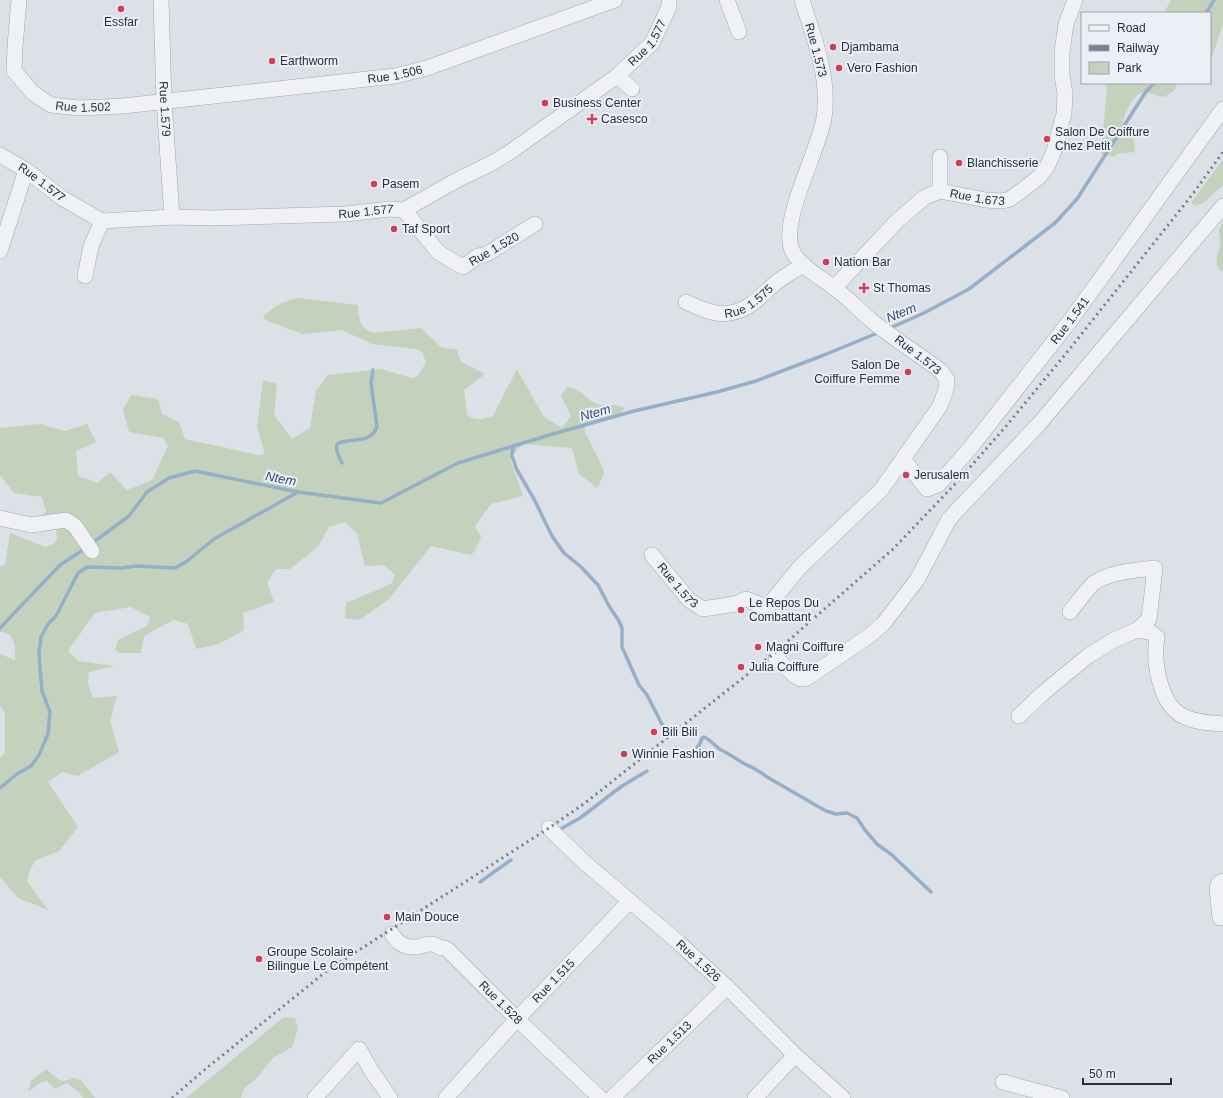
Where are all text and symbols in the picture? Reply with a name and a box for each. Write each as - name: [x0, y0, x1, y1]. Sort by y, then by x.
- marker: Essfar: [116, 4, 126, 14]
- legend: [1081, 12, 1211, 84]
- place label: Essfar: [104, 15, 138, 29]
- street label: Rue 1.577: [625, 17, 669, 69]
- street label: Rue 1.573: [802, 21, 830, 79]
- text: Road: [1117, 21, 1146, 35]
- place label: Djambama: [841, 40, 899, 54]
- text: Railway: [1117, 41, 1159, 55]
- marker: Djambama: [828, 42, 838, 52]
- place label: Earthworm: [280, 54, 338, 68]
- marker: Earthworm: [267, 56, 277, 66]
- place label: Vero Fashion: [847, 61, 918, 75]
- text: Park: [1117, 61, 1143, 75]
- street label: Rue 1.506: [367, 62, 424, 86]
- marker: Vero Fashion: [834, 63, 844, 73]
- street label: Rue 1.579: [156, 81, 173, 137]
- place label: Business Center: [553, 96, 641, 110]
- marker: Business Center: [540, 98, 550, 108]
- street label: Rue 1.502: [55, 99, 111, 115]
- place label: Casesco: [601, 112, 648, 126]
- marker: Casesco: [586, 113, 598, 125]
- place label: Salon De Coiffure Chez Petit: [1055, 125, 1150, 153]
- marker: Salon De Coiffure Chez Petit: [1042, 134, 1052, 144]
- place label: Blanchisserie: [967, 156, 1039, 170]
- marker: Blanchisserie: [954, 158, 964, 168]
- street label: Rue 1.577: [16, 160, 68, 205]
- place label: Pasem: [382, 177, 419, 191]
- marker: Pasem: [369, 179, 379, 189]
- street label: Rue 1.673: [949, 186, 1006, 208]
- street label: Rue 1.577: [338, 202, 394, 221]
- place label: Taf Sport: [402, 222, 451, 236]
- marker: Taf Sport: [389, 224, 399, 234]
- street label: Rue 1.520: [467, 229, 522, 269]
- place label: Nation Bar: [834, 255, 891, 269]
- marker: Nation Bar: [821, 257, 831, 267]
- street label: Rue 1.575: [723, 281, 776, 321]
- place label: St Thomas: [873, 281, 931, 295]
- marker: St Thomas: [858, 282, 870, 294]
- street label: Rue 1.541: [1048, 294, 1092, 347]
- water label: Ntem: [884, 300, 919, 325]
- street label: Rue 1.573: [892, 332, 944, 378]
- place label: Salon De Coiffure Femme: [814, 358, 900, 386]
- marker: Salon De Coiffure Femme: [903, 367, 913, 377]
- water label: Ntem: [578, 401, 612, 424]
- water label: Ntem: [264, 468, 298, 489]
- place label: Jerusalem: [914, 468, 969, 482]
- marker: Jerusalem: [901, 470, 911, 480]
- street label: Rue 1.573: [654, 560, 701, 611]
- place label: Le Repos Du Combattant: [749, 596, 819, 624]
- marker: Le Repos Du Combattant: [736, 605, 746, 615]
- place label: Magni Coiffure: [766, 640, 844, 654]
- marker: Magni Coiffure: [753, 642, 763, 652]
- place label: Julia Coiffure: [749, 660, 819, 674]
- marker: Julia Coiffure: [736, 662, 746, 672]
- place label: Bili Bili: [662, 725, 697, 739]
- marker: Bili Bili: [649, 727, 659, 737]
- place label: Winnie Fashion: [632, 747, 715, 761]
- marker: Winnie Fashion: [619, 749, 629, 759]
- place label: Main Douce: [395, 910, 459, 924]
- marker: Main Douce: [382, 912, 392, 922]
- street label: Rue 1.526: [673, 937, 724, 985]
- place label: Groupe Scolaire Bilingue Le Compétent: [267, 945, 389, 973]
- marker: Groupe Scolaire Bilingue Le Compétent: [254, 954, 264, 964]
- street label: Rue 1.515: [529, 956, 578, 1006]
- street label: Rue 1.528: [476, 978, 525, 1027]
- street label: Rue 1.513: [645, 1018, 695, 1067]
- scale bar: [1083, 1060, 1171, 1086]
- text: 50 m: [1089, 1067, 1116, 1081]

